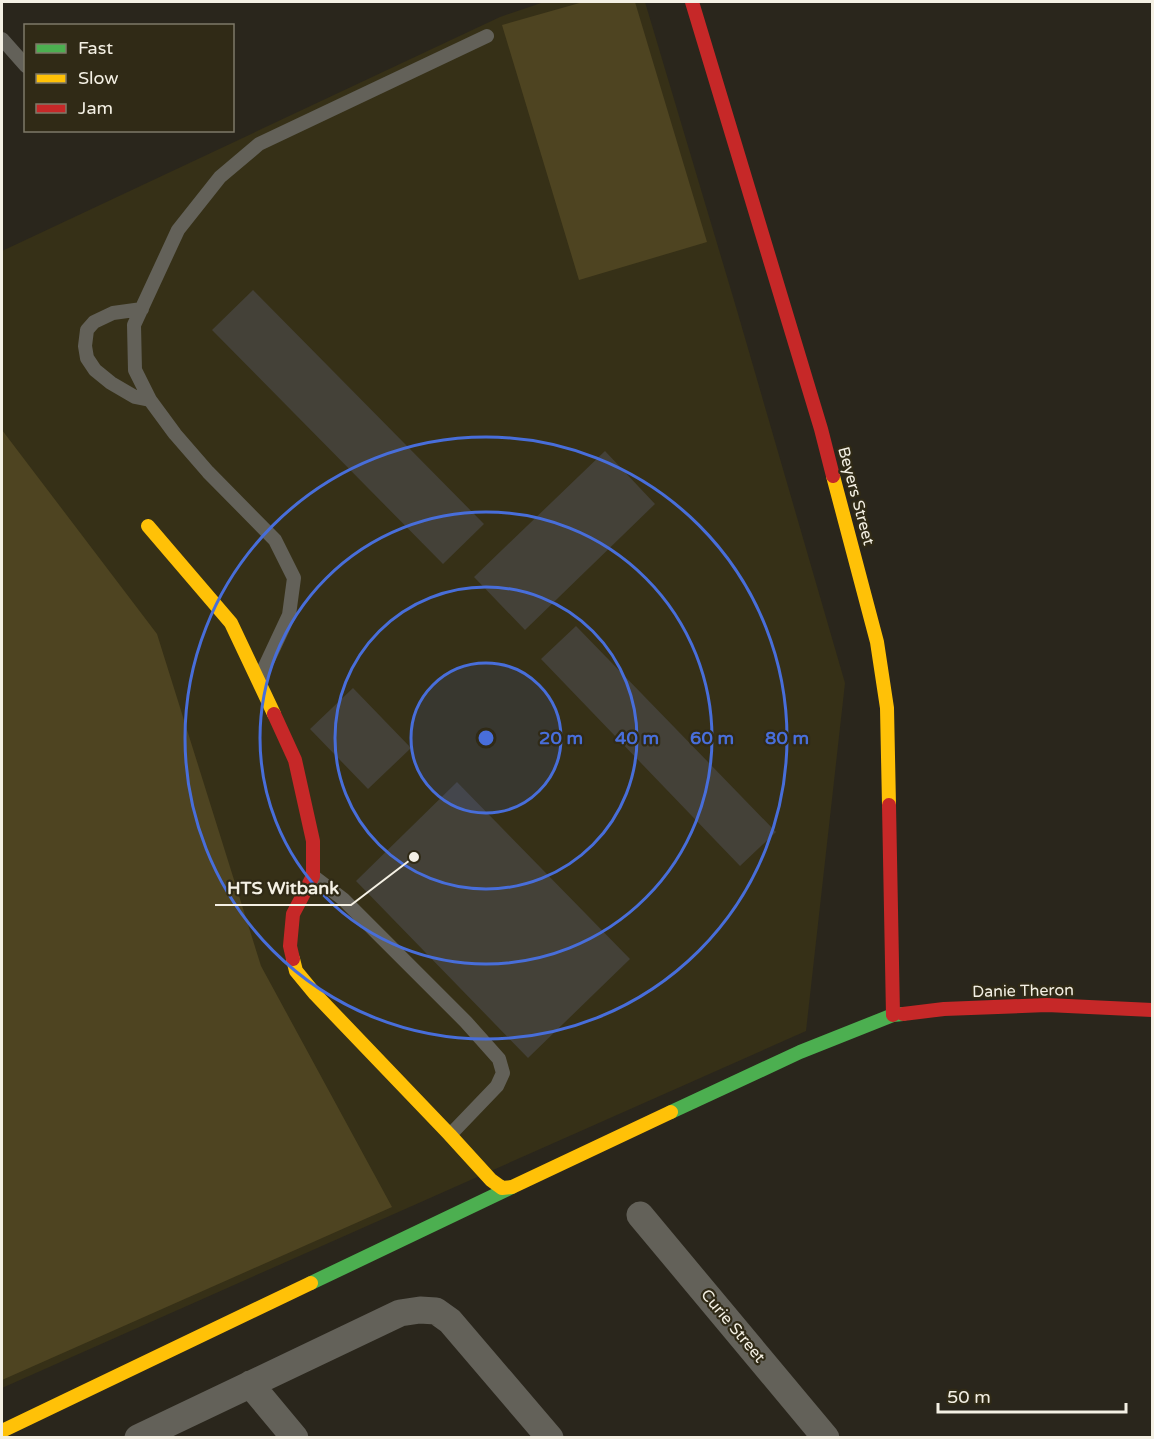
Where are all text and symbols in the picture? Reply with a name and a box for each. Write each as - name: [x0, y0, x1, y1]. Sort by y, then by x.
- legend: [24, 24, 234, 132]
- text: Fast: [78, 37, 113, 59]
- text: Slow: [78, 67, 119, 89]
- text: Jam: [78, 97, 113, 119]
- street label: Beyers Street: [833, 445, 879, 547]
- text: 20 m: [539, 727, 583, 749]
- text: 40 m: [615, 727, 659, 749]
- text: 60 m: [690, 727, 734, 749]
- text: 80 m: [765, 727, 809, 749]
- centre of rings: [476, 728, 496, 748]
- callout: HTS Witbank: [215, 869, 351, 905]
- text: HTS Witbank: [227, 877, 339, 899]
- street label: Danie Theron: [972, 980, 1074, 1002]
- street label: Curie Street: [696, 1285, 770, 1367]
- scale bar: [938, 1376, 1126, 1414]
- text: 50 m: [947, 1386, 991, 1408]

